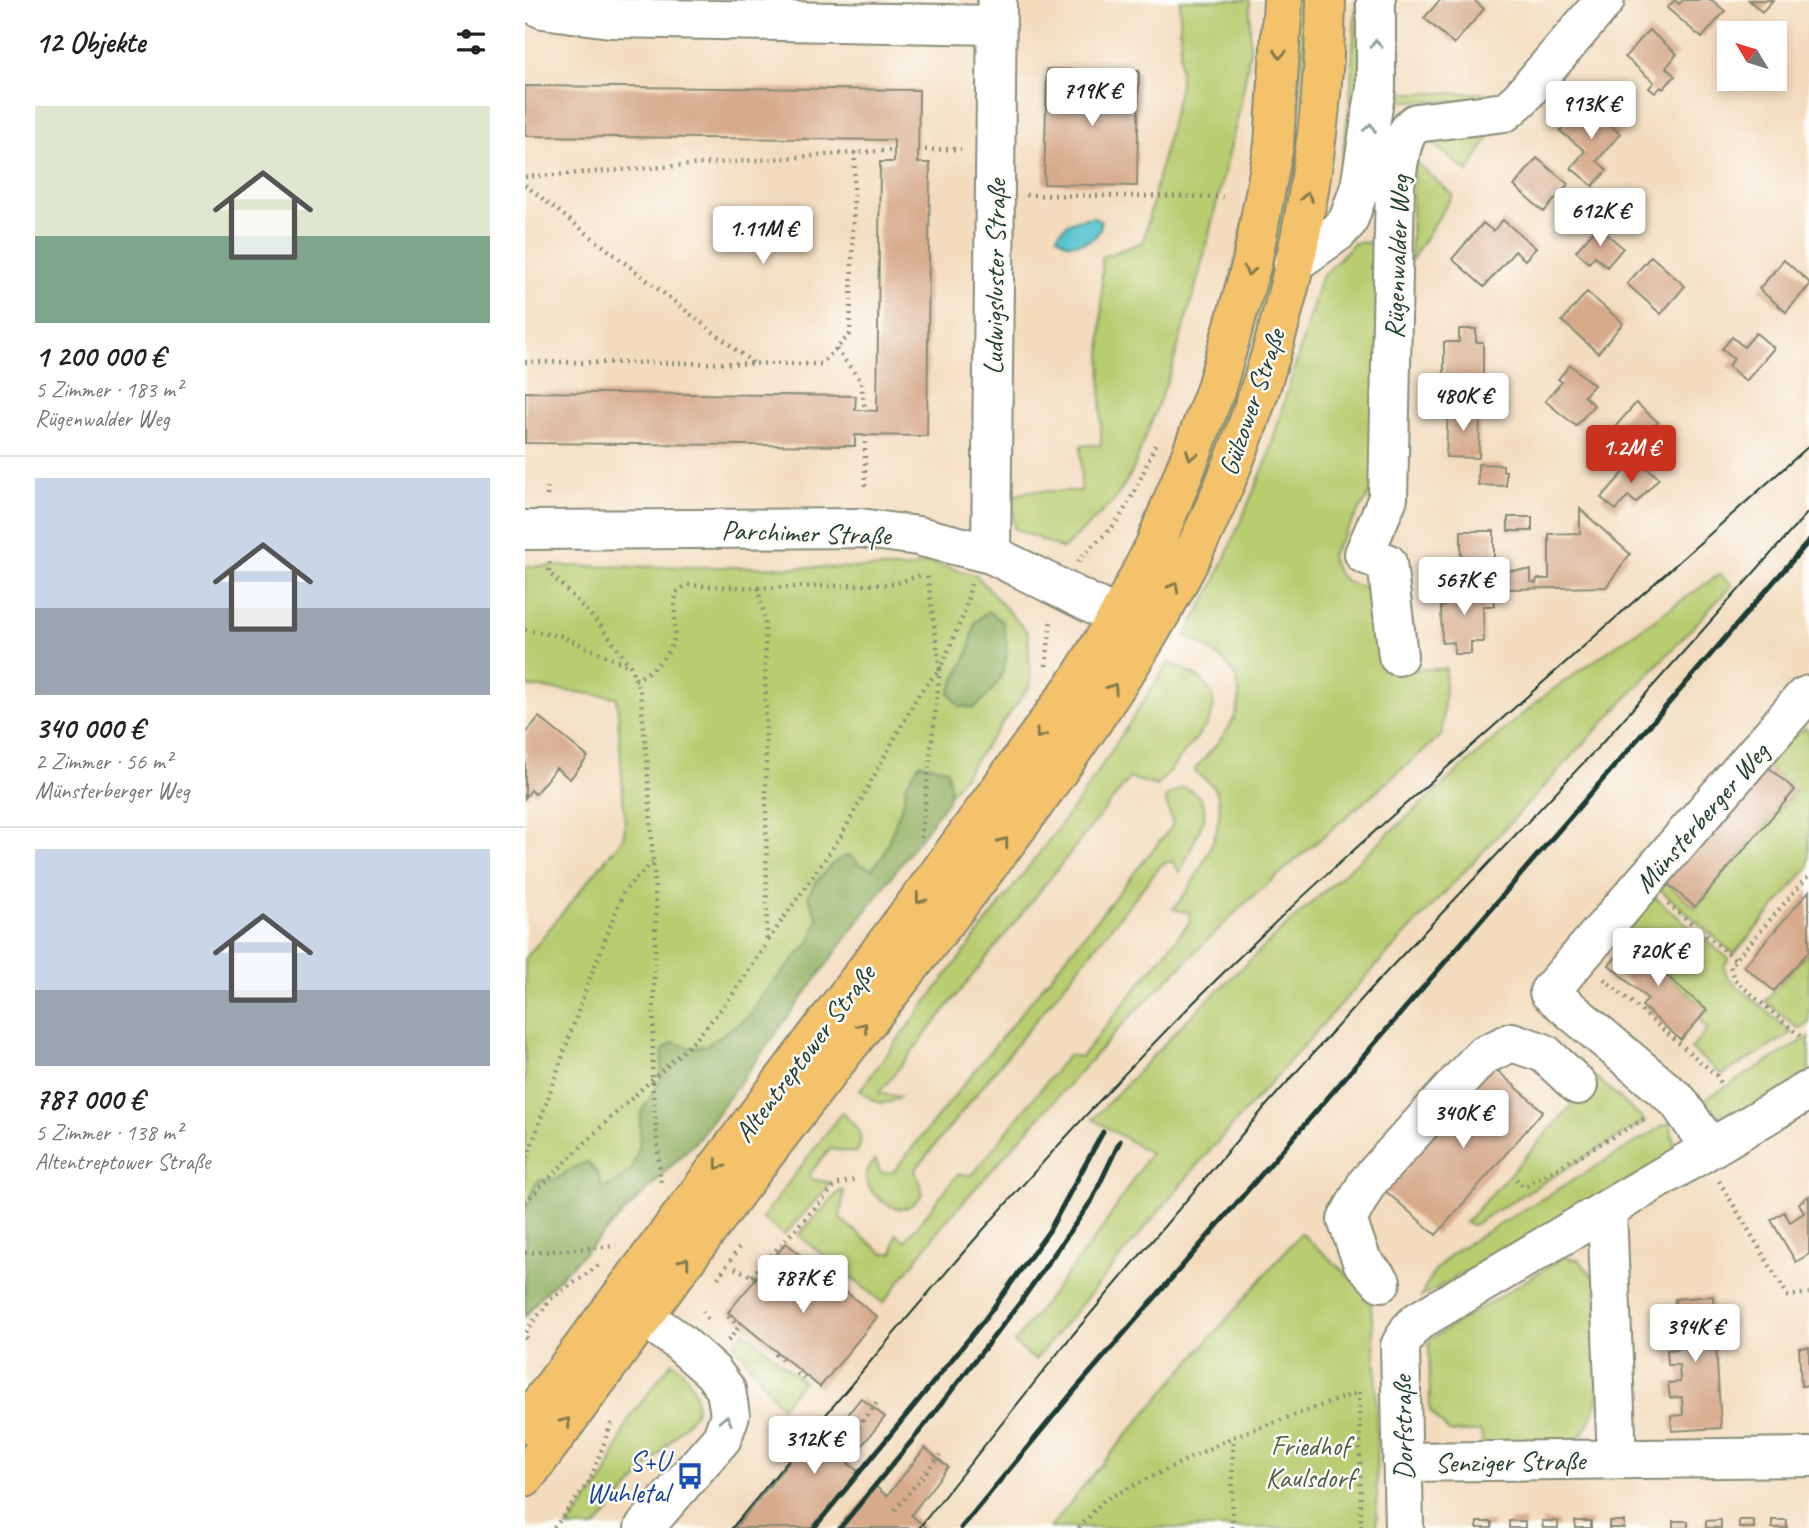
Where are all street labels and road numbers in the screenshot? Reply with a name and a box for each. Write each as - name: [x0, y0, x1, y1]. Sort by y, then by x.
- street label: Rügenwalder Weg: [1376, 173, 1417, 340]
- street label: Ludwigsluster Straße: [975, 177, 1014, 375]
- street label: Gülzower Straße: [1210, 323, 1293, 480]
- street label: Parchimer Straße: [721, 512, 893, 553]
- street label: Münsterberger Weg: [1627, 733, 1778, 900]
- street label: Altentreptower Straße: [726, 956, 884, 1149]
- street label: Dorfstraße: [1384, 1373, 1421, 1481]
- street label: Senziger Straße: [1435, 1443, 1587, 1480]

